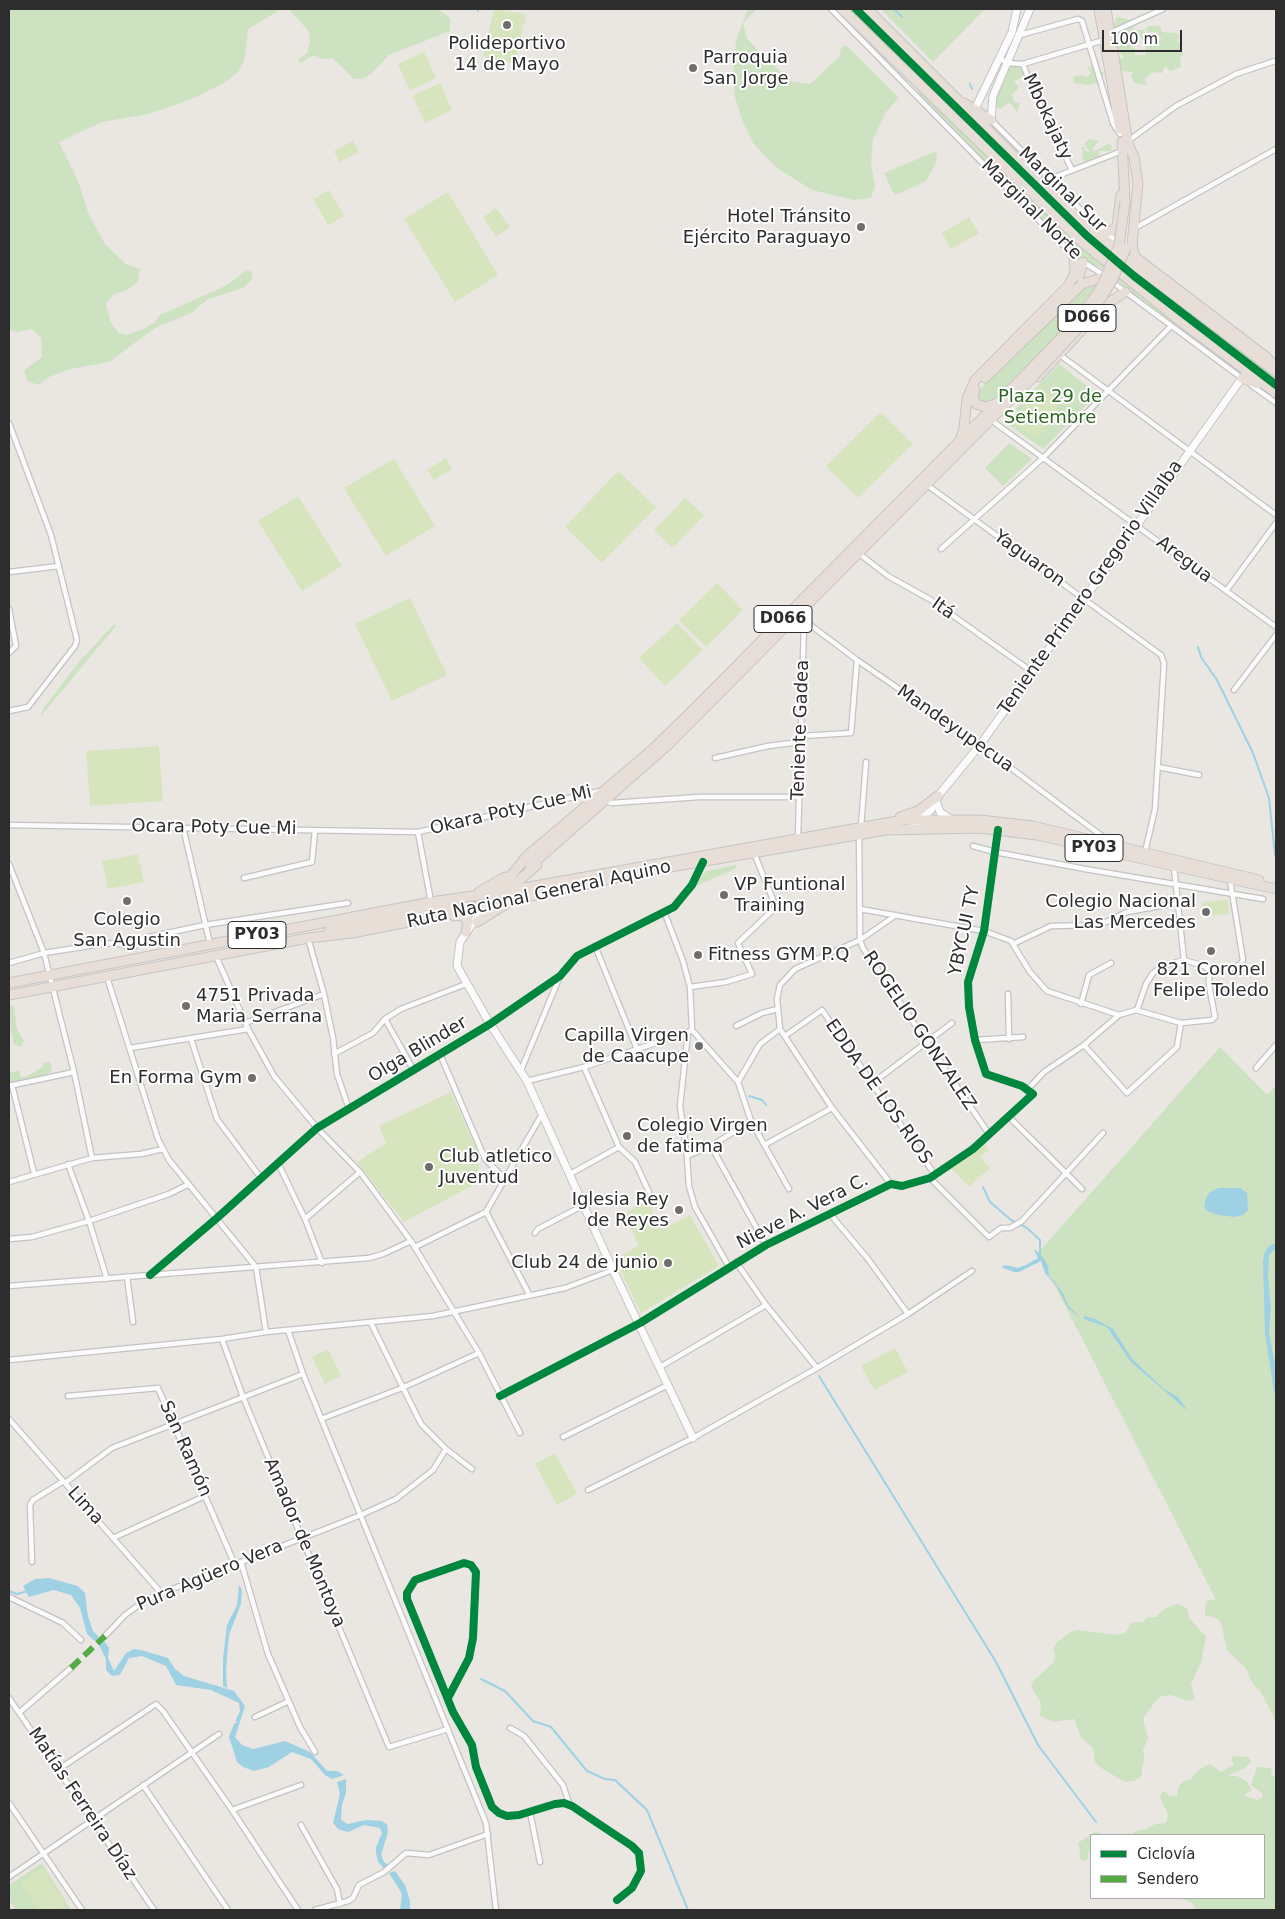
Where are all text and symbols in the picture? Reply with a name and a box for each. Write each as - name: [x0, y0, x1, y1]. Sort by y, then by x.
- marker: Polideportivo 14 de Mayo: [501, 19, 513, 31]
- scale bar: [1105, 20, 1185, 52]
- text: 100 m: [1110, 30, 1158, 48]
- place label: Polideportivo 14 de Mayo: [448, 33, 566, 76]
- place label: Parroquia San Jorge: [703, 47, 788, 90]
- marker: Parroquia San Jorge: [687, 62, 699, 74]
- street label: Mbokajaty: [1018, 70, 1076, 164]
- street label: Marginal Sur: [1014, 143, 1110, 237]
- street label: Marginal Norte: [976, 155, 1086, 265]
- place label: Hotel Tránsito Ejército Paraguayo: [683, 206, 851, 248]
- marker: Hotel Tránsito Ejército Paraguayo: [855, 221, 867, 233]
- road number: D066: [1058, 304, 1116, 332]
- park label: Plaza 29 de Setiembre: [998, 386, 1102, 428]
- street label: Teniente Primero Gregorio Villalba: [994, 456, 1188, 720]
- street label: Yaguaron: [989, 526, 1069, 592]
- street label: Aregua: [1152, 532, 1216, 588]
- street label: Itá: [927, 593, 959, 625]
- road number: D066: [754, 606, 812, 632]
- street label: Teniente Gadea: [788, 660, 814, 800]
- street label: Mandeyupecua: [893, 681, 1017, 777]
- street label: Okara Poty Cue Mi: [428, 782, 594, 840]
- street label: Ocara Poty Cue Mi: [131, 816, 297, 840]
- road number: PY03: [1065, 834, 1123, 861]
- street label: Ruta Nacional General Aquino: [405, 856, 673, 934]
- place label: VP Funtional Training: [734, 874, 846, 916]
- street label: YBYCUI TY: [945, 884, 985, 978]
- marker: VP Funtional Training: [718, 889, 730, 901]
- place label: Colegio Nacional Las Mercedes: [1045, 891, 1196, 934]
- marker: Colegio San Agustin: [121, 895, 133, 907]
- marker: Colegio Nacional Las Mercedes: [1200, 906, 1212, 918]
- place label: Colegio San Agustin: [73, 909, 181, 952]
- road number: PY03: [228, 922, 286, 948]
- place label: Fitness GYM P.Q: [708, 944, 849, 966]
- marker: 821 Coronel Felipe Toledo: [1205, 945, 1217, 957]
- street label: ROGELIO GONZALEZ: [858, 947, 980, 1115]
- marker: Fitness GYM P.Q: [692, 949, 704, 961]
- place label: 821 Coronel Felipe Toledo: [1153, 959, 1269, 1002]
- place label: 4751 Privada Maria Serrana: [196, 985, 322, 1028]
- marker: 4751 Privada Maria Serrana: [180, 1000, 192, 1012]
- street label: Olga Blinder: [365, 1012, 471, 1088]
- street label: EDDA DE LOS RIOS: [820, 1015, 936, 1169]
- place label: Capilla Virgen de Caacupe: [564, 1025, 689, 1068]
- marker: Capilla Virgen de Caacupe: [693, 1040, 705, 1052]
- place label: En Forma Gym: [109, 1067, 242, 1089]
- marker: En Forma Gym: [246, 1072, 258, 1084]
- place label: Colegio Virgen de fatima: [637, 1115, 768, 1158]
- marker: Colegio Virgen de fatima: [621, 1130, 633, 1142]
- place label: Club atletico Juventud: [439, 1146, 552, 1188]
- marker: Club atletico Juventud: [423, 1161, 435, 1173]
- street label: Nieve A. Vera C.: [734, 1169, 872, 1255]
- place label: Iglesia Rey de Reyes: [572, 1189, 669, 1232]
- marker: Iglesia Rey de Reyes: [673, 1204, 685, 1216]
- place label: Club 24 de junio: [511, 1252, 658, 1274]
- marker: Club 24 de junio: [662, 1257, 674, 1269]
- street label: San Ramón: [154, 1398, 216, 1500]
- street label: Amador de Montoya: [258, 1455, 350, 1631]
- street label: Lima: [62, 1483, 108, 1529]
- street label: Pura Agüero Vera: [134, 1535, 286, 1617]
- street label: Matías Ferreira Díaz: [23, 1724, 141, 1884]
- legend: [1090, 1834, 1265, 1899]
- text: Ciclovía: [1137, 1845, 1195, 1863]
- text: Sendero: [1137, 1870, 1199, 1888]

